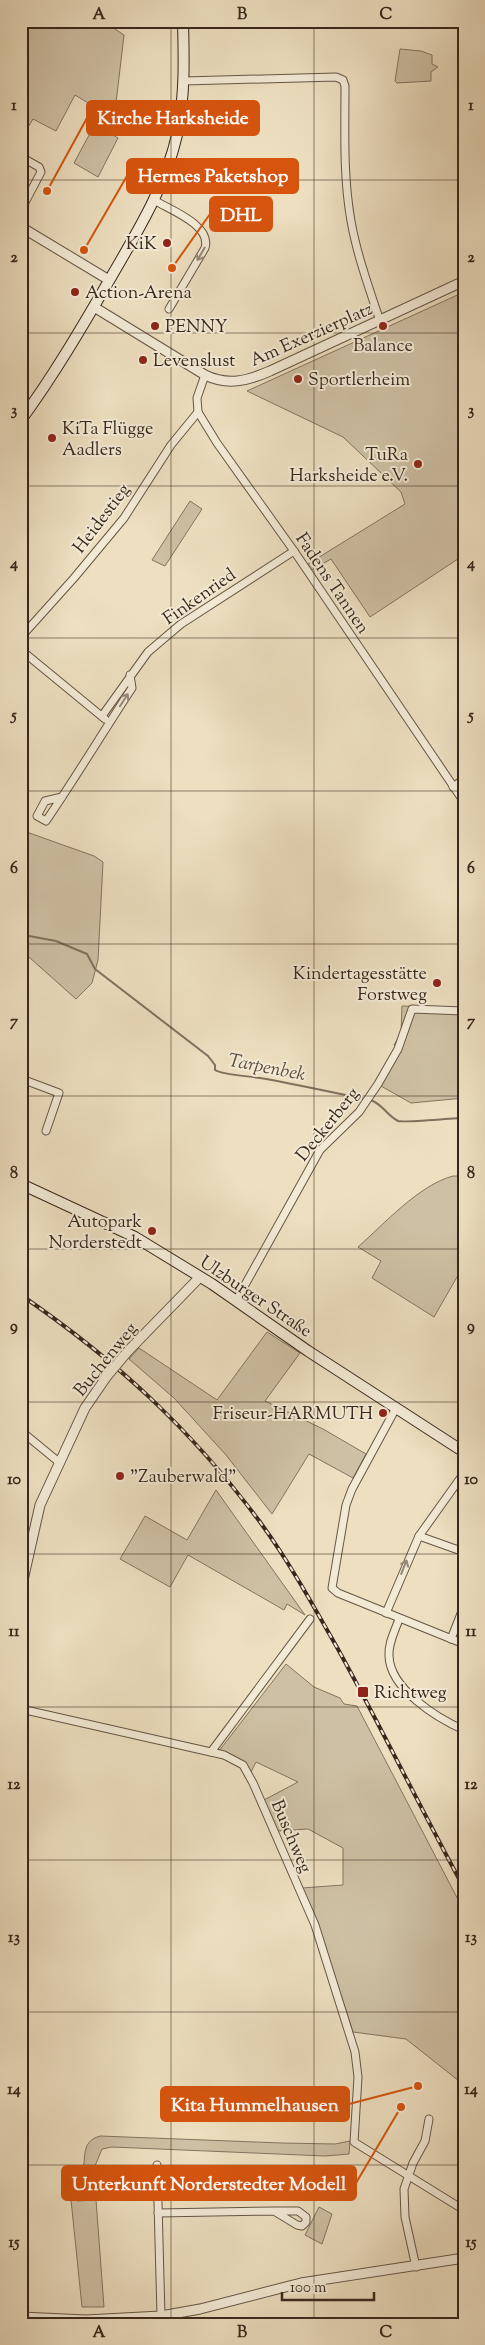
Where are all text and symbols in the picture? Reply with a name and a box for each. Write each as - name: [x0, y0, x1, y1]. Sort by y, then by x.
- text: A: [93, 4, 106, 27]
- text: B: [237, 4, 247, 27]
- text: C: [380, 4, 393, 27]
- text: 1: [11, 95, 17, 118]
- text: 1: [468, 95, 474, 118]
- callout: Kirche Harksheide: [87, 101, 259, 135]
- text: Kirche Harksheide: [97, 106, 249, 133]
- callout: Hermes Paketshop: [127, 159, 298, 193]
- text: Hermes Paketshop: [138, 164, 289, 191]
- callout: DHL: [210, 197, 272, 231]
- text: DHL: [220, 203, 262, 230]
- place label: KiK: [126, 232, 157, 258]
- marker: KiK: [161, 237, 173, 249]
- text: 2: [10, 247, 18, 270]
- one-way arrow: [195, 247, 205, 261]
- text: 2: [467, 247, 475, 270]
- place label: Action-Arena: [85, 281, 192, 307]
- marker: Action-Arena: [69, 286, 81, 298]
- street label: Am Exerzierplatz: [246, 297, 378, 375]
- place label: PENNY: [165, 315, 228, 341]
- marker: PENNY: [149, 320, 161, 332]
- marker: Balance: [377, 320, 389, 332]
- place label: Balance: [353, 334, 413, 360]
- place label: Levenslust: [153, 349, 235, 375]
- marker: Levenslust: [137, 354, 149, 366]
- place label: Sportlerheim: [308, 368, 410, 394]
- marker: Sportlerheim: [292, 373, 304, 385]
- text: 3: [11, 400, 18, 423]
- text: 3: [468, 400, 475, 423]
- place label: KiTa Flügge Aadlers: [62, 417, 153, 464]
- marker: KiTa Flügge Aadlers: [46, 432, 58, 444]
- place label: TuRa Harksheide e.V.: [290, 443, 408, 490]
- marker: TuRa Harksheide e.V.: [412, 458, 424, 470]
- street label: Heidestieg: [68, 479, 138, 560]
- street label: Fadens Tannen: [288, 528, 375, 640]
- text: 4: [9, 553, 18, 576]
- text: 4: [466, 553, 475, 576]
- street label: Finkenried: [158, 563, 242, 632]
- one-way arrow: [120, 693, 130, 707]
- text: 5: [9, 705, 17, 728]
- text: 5: [466, 705, 474, 728]
- text: 6: [10, 858, 18, 881]
- text: 6: [467, 858, 475, 881]
- place label: Kindertagesstätte Forstweg: [293, 962, 427, 1009]
- marker: Kindertagesstätte Forstweg: [431, 977, 443, 989]
- text: 7: [10, 1011, 19, 1034]
- text: 7: [467, 1011, 476, 1034]
- water label: Tarpenbek: [226, 1048, 308, 1089]
- street label: Deckerberg: [290, 1082, 367, 1168]
- text: 8: [10, 1163, 18, 1186]
- text: 8: [467, 1163, 475, 1186]
- place label: Autopark Norderstedt: [48, 1210, 142, 1257]
- marker: Autopark Norderstedt: [146, 1225, 158, 1237]
- street label: Ulzburger Straße: [193, 1250, 316, 1345]
- text: 9: [10, 1316, 18, 1339]
- text: 9: [467, 1316, 475, 1339]
- street label: Buchenweg: [69, 1317, 145, 1403]
- place label: Friseur-HARMUTH: [213, 1402, 373, 1428]
- marker: Friseur-HARMUTH: [377, 1407, 389, 1419]
- place label: "Zauberwald": [130, 1465, 236, 1491]
- text: 10: [7, 1469, 21, 1492]
- text: 10: [464, 1469, 478, 1492]
- marker: "Zauberwald": [114, 1470, 126, 1482]
- one-way arrow: [400, 1560, 409, 1575]
- text: 11: [9, 1621, 20, 1644]
- text: 11: [466, 1621, 477, 1644]
- place label: Richtweg: [374, 1681, 447, 1707]
- marker: Richtweg: [356, 1685, 370, 1699]
- text: 12: [8, 1774, 21, 1797]
- text: 12: [465, 1774, 478, 1797]
- street label: Buschweg: [263, 1796, 317, 1878]
- text: 13: [8, 1927, 20, 1950]
- text: 13: [465, 1927, 477, 1950]
- text: 14: [7, 2079, 21, 2102]
- text: 14: [464, 2079, 478, 2102]
- callout: Kita Hummelhausen: [161, 2087, 349, 2121]
- text: Kita Hummelhausen: [171, 2093, 340, 2120]
- callout: Unterkunft Norderstedter Modell: [62, 2166, 356, 2200]
- text: Unterkunft Norderstedter Modell: [72, 2172, 347, 2199]
- text: 15: [9, 2232, 20, 2255]
- text: 15: [466, 2232, 477, 2255]
- scale bar: [282, 2270, 375, 2302]
- text: 100 m: [290, 2278, 327, 2299]
- text: A: [93, 2322, 106, 2345]
- text: B: [237, 2322, 247, 2345]
- text: C: [380, 2322, 393, 2345]

